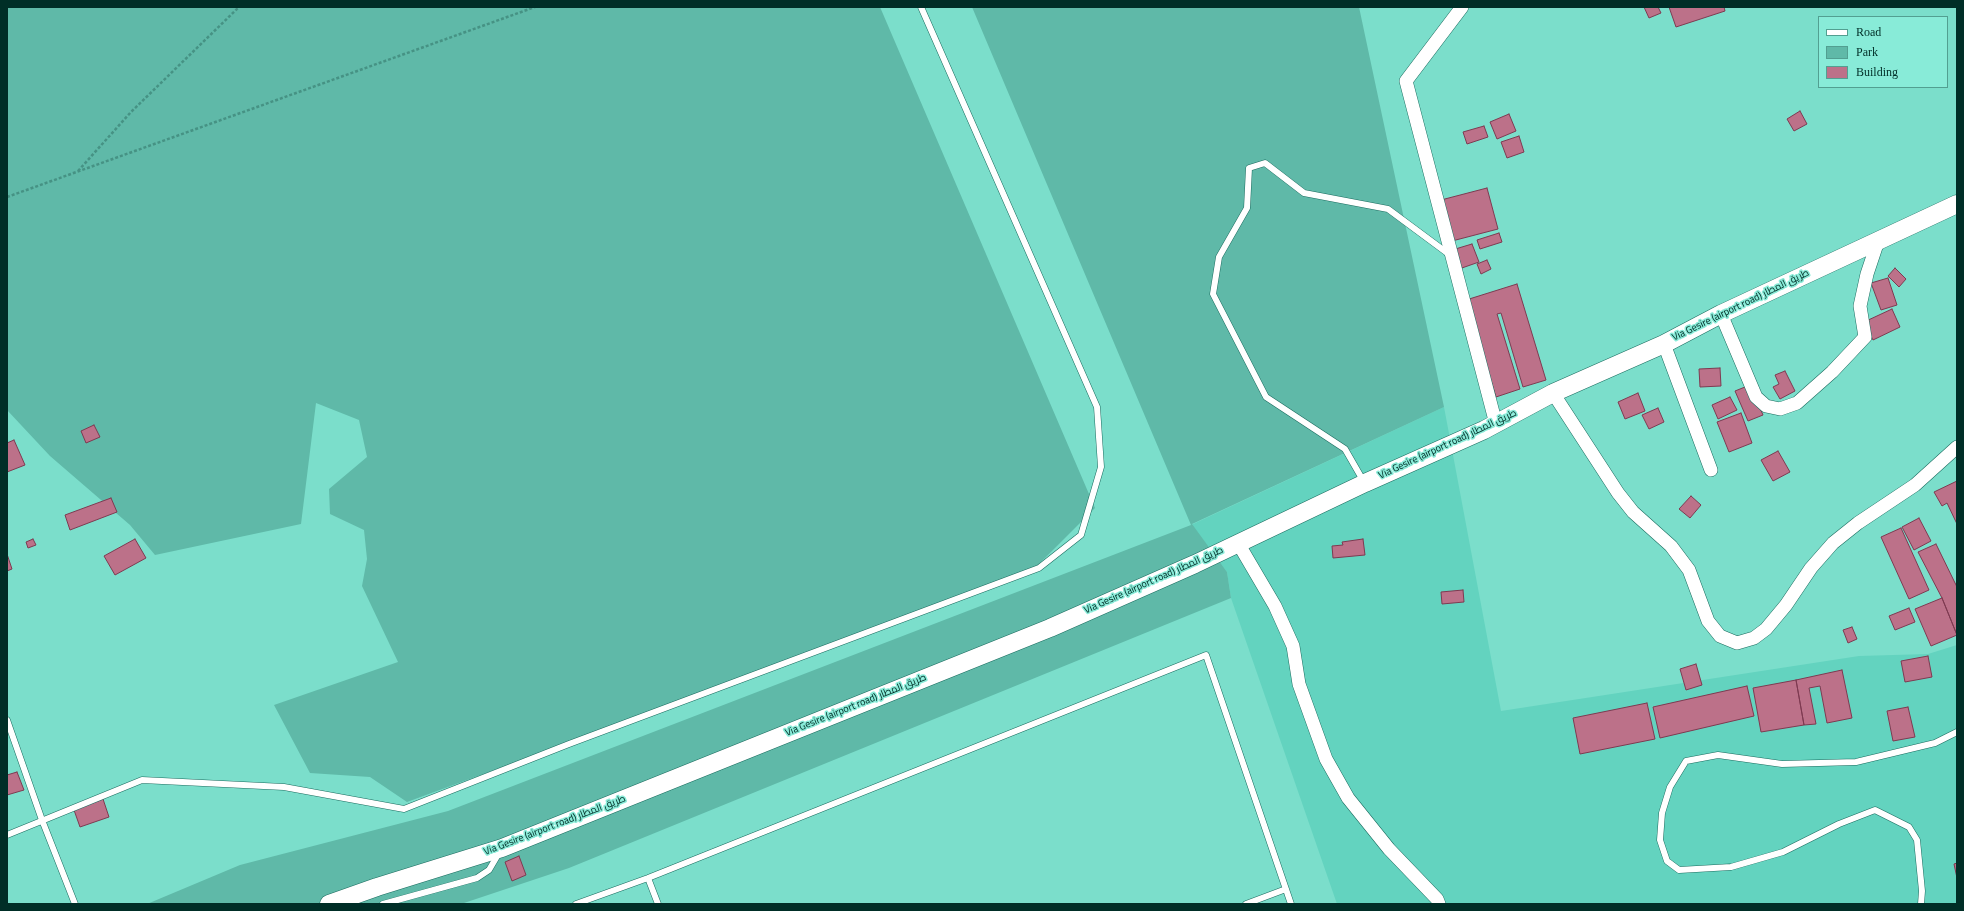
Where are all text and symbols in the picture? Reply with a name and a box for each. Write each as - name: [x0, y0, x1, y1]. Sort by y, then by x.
- legend: [1818, 16, 1948, 88]
- text: Road: [1856, 25, 1881, 39]
- text: Park: [1856, 45, 1878, 59]
- text: Building: [1856, 65, 1898, 79]
- street label: Via Gesire (airport road) طريق المطار: [1670, 267, 1812, 345]
- street label: Via Gesire (airport road) طريق المطار: [1377, 408, 1519, 482]
- street label: Via Gesire (airport road) طريق المطار: [1083, 545, 1225, 617]
- street label: Via Gesire (airport road) طريق المطار: [784, 672, 928, 740]
- street label: Via Gesire (airport road) طريق المطار: [482, 793, 628, 859]

